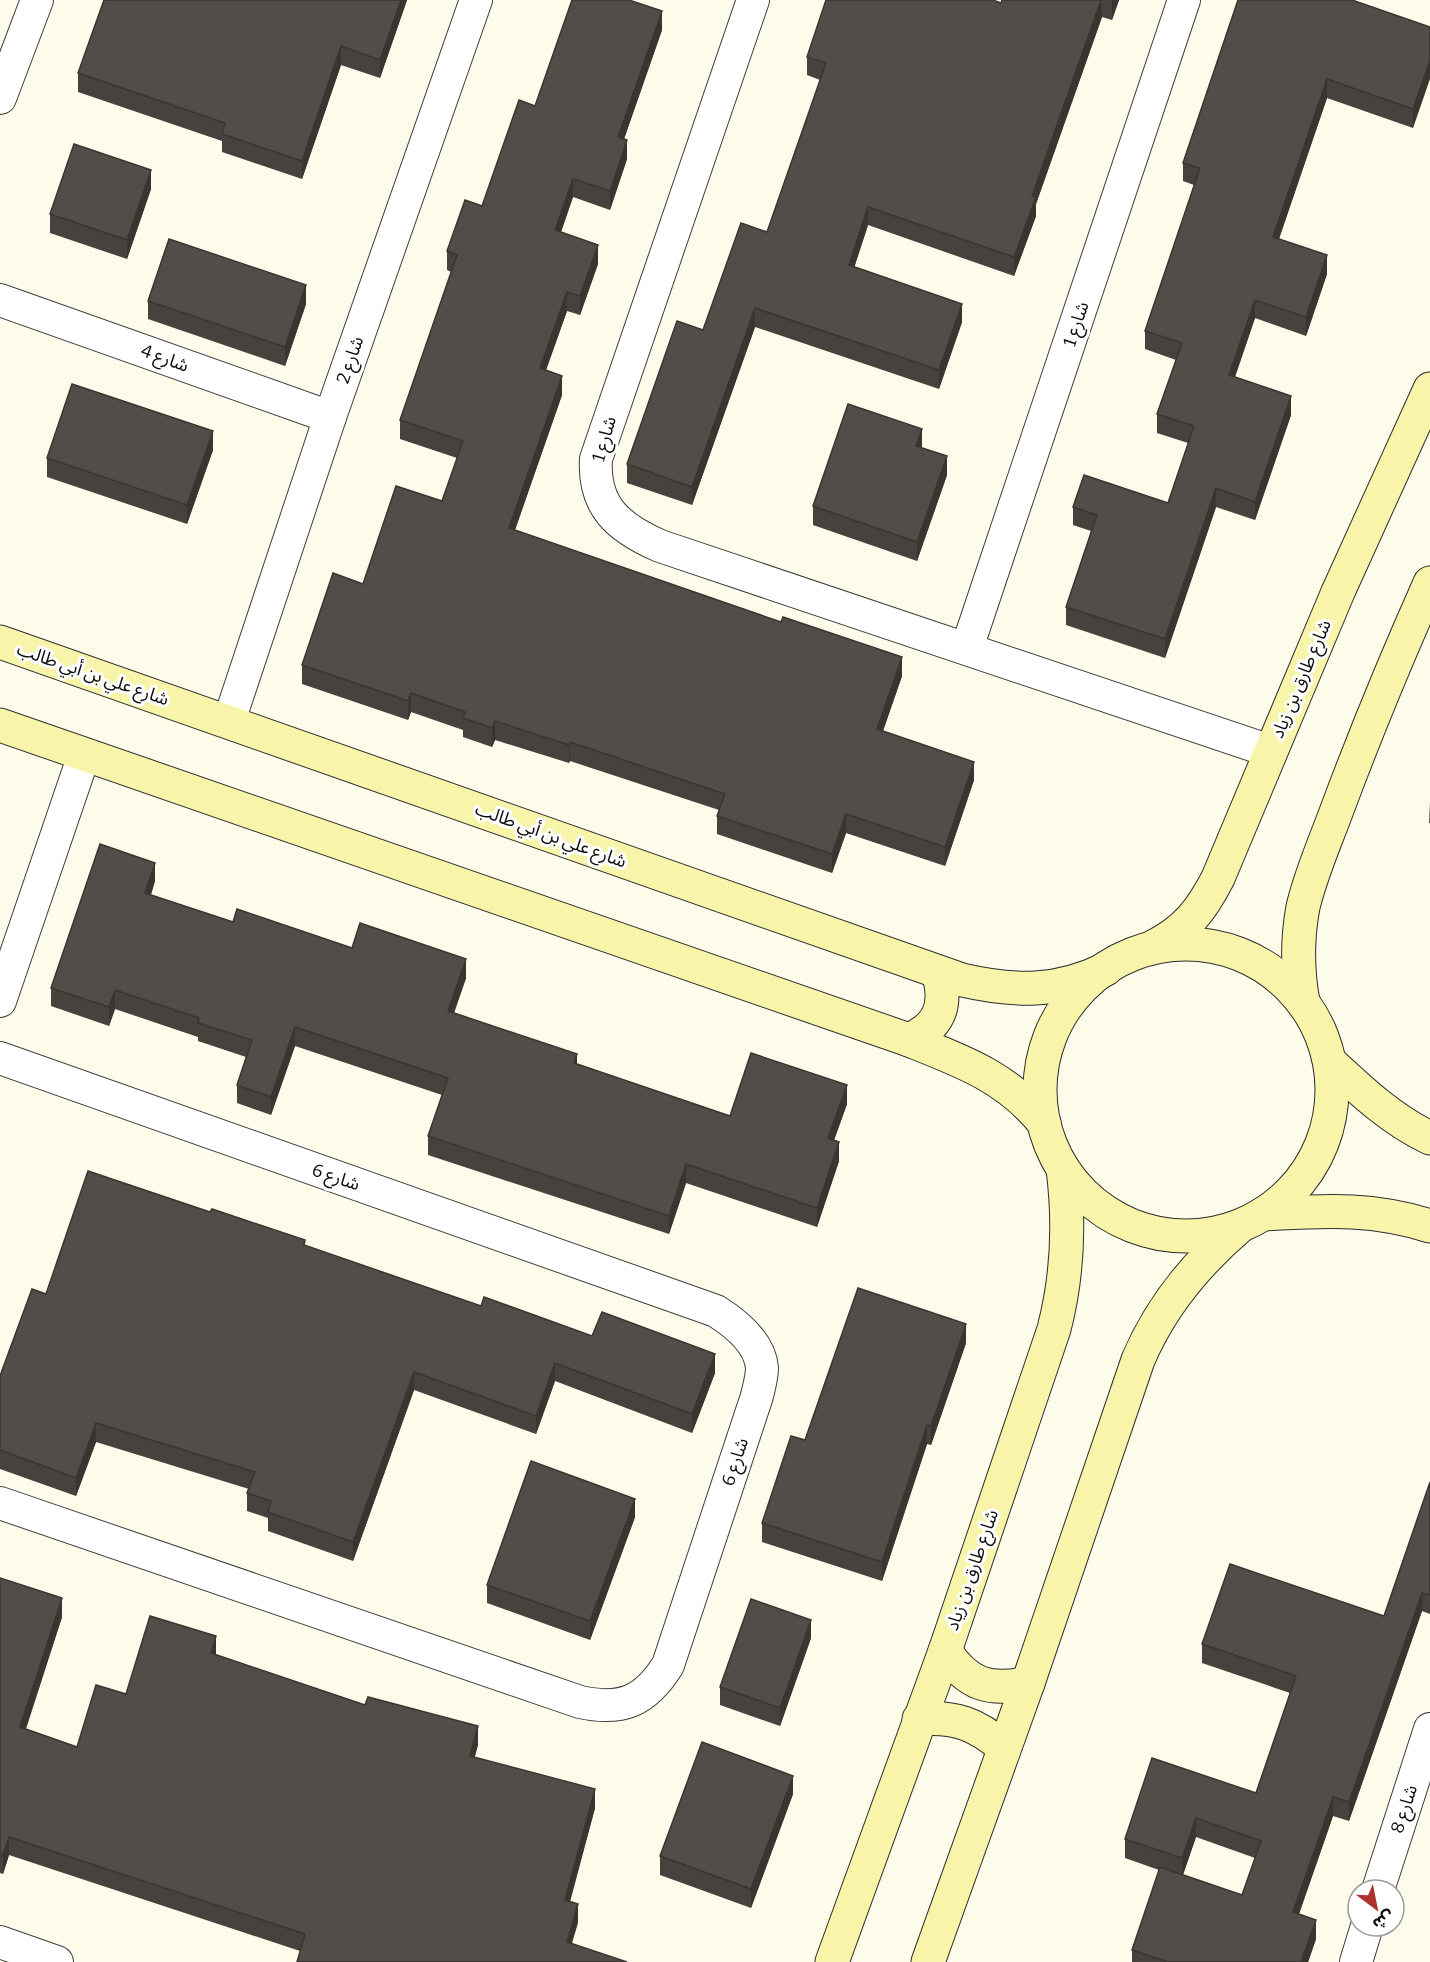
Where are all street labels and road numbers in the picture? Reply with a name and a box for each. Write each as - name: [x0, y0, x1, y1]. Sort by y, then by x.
- street label: شارع 1: [1058, 299, 1096, 350]
- street label: شارع 2: [332, 333, 371, 387]
- street label: شارع 4: [137, 339, 192, 380]
- street label: شارع 1: [587, 414, 624, 465]
- street label: شارع طارق بن زياد: [1266, 616, 1339, 743]
- street label: شارع علي بن أبي طالب: [13, 637, 172, 713]
- street label: شارع علي بن أبي طالب: [471, 797, 630, 875]
- street label: شارع 6: [308, 1159, 363, 1198]
- street label: شارع 6: [717, 1435, 756, 1490]
- street label: شارع طارق بن زياد: [941, 1507, 1006, 1634]
- street label: شارع 8: [1386, 1782, 1425, 1837]

